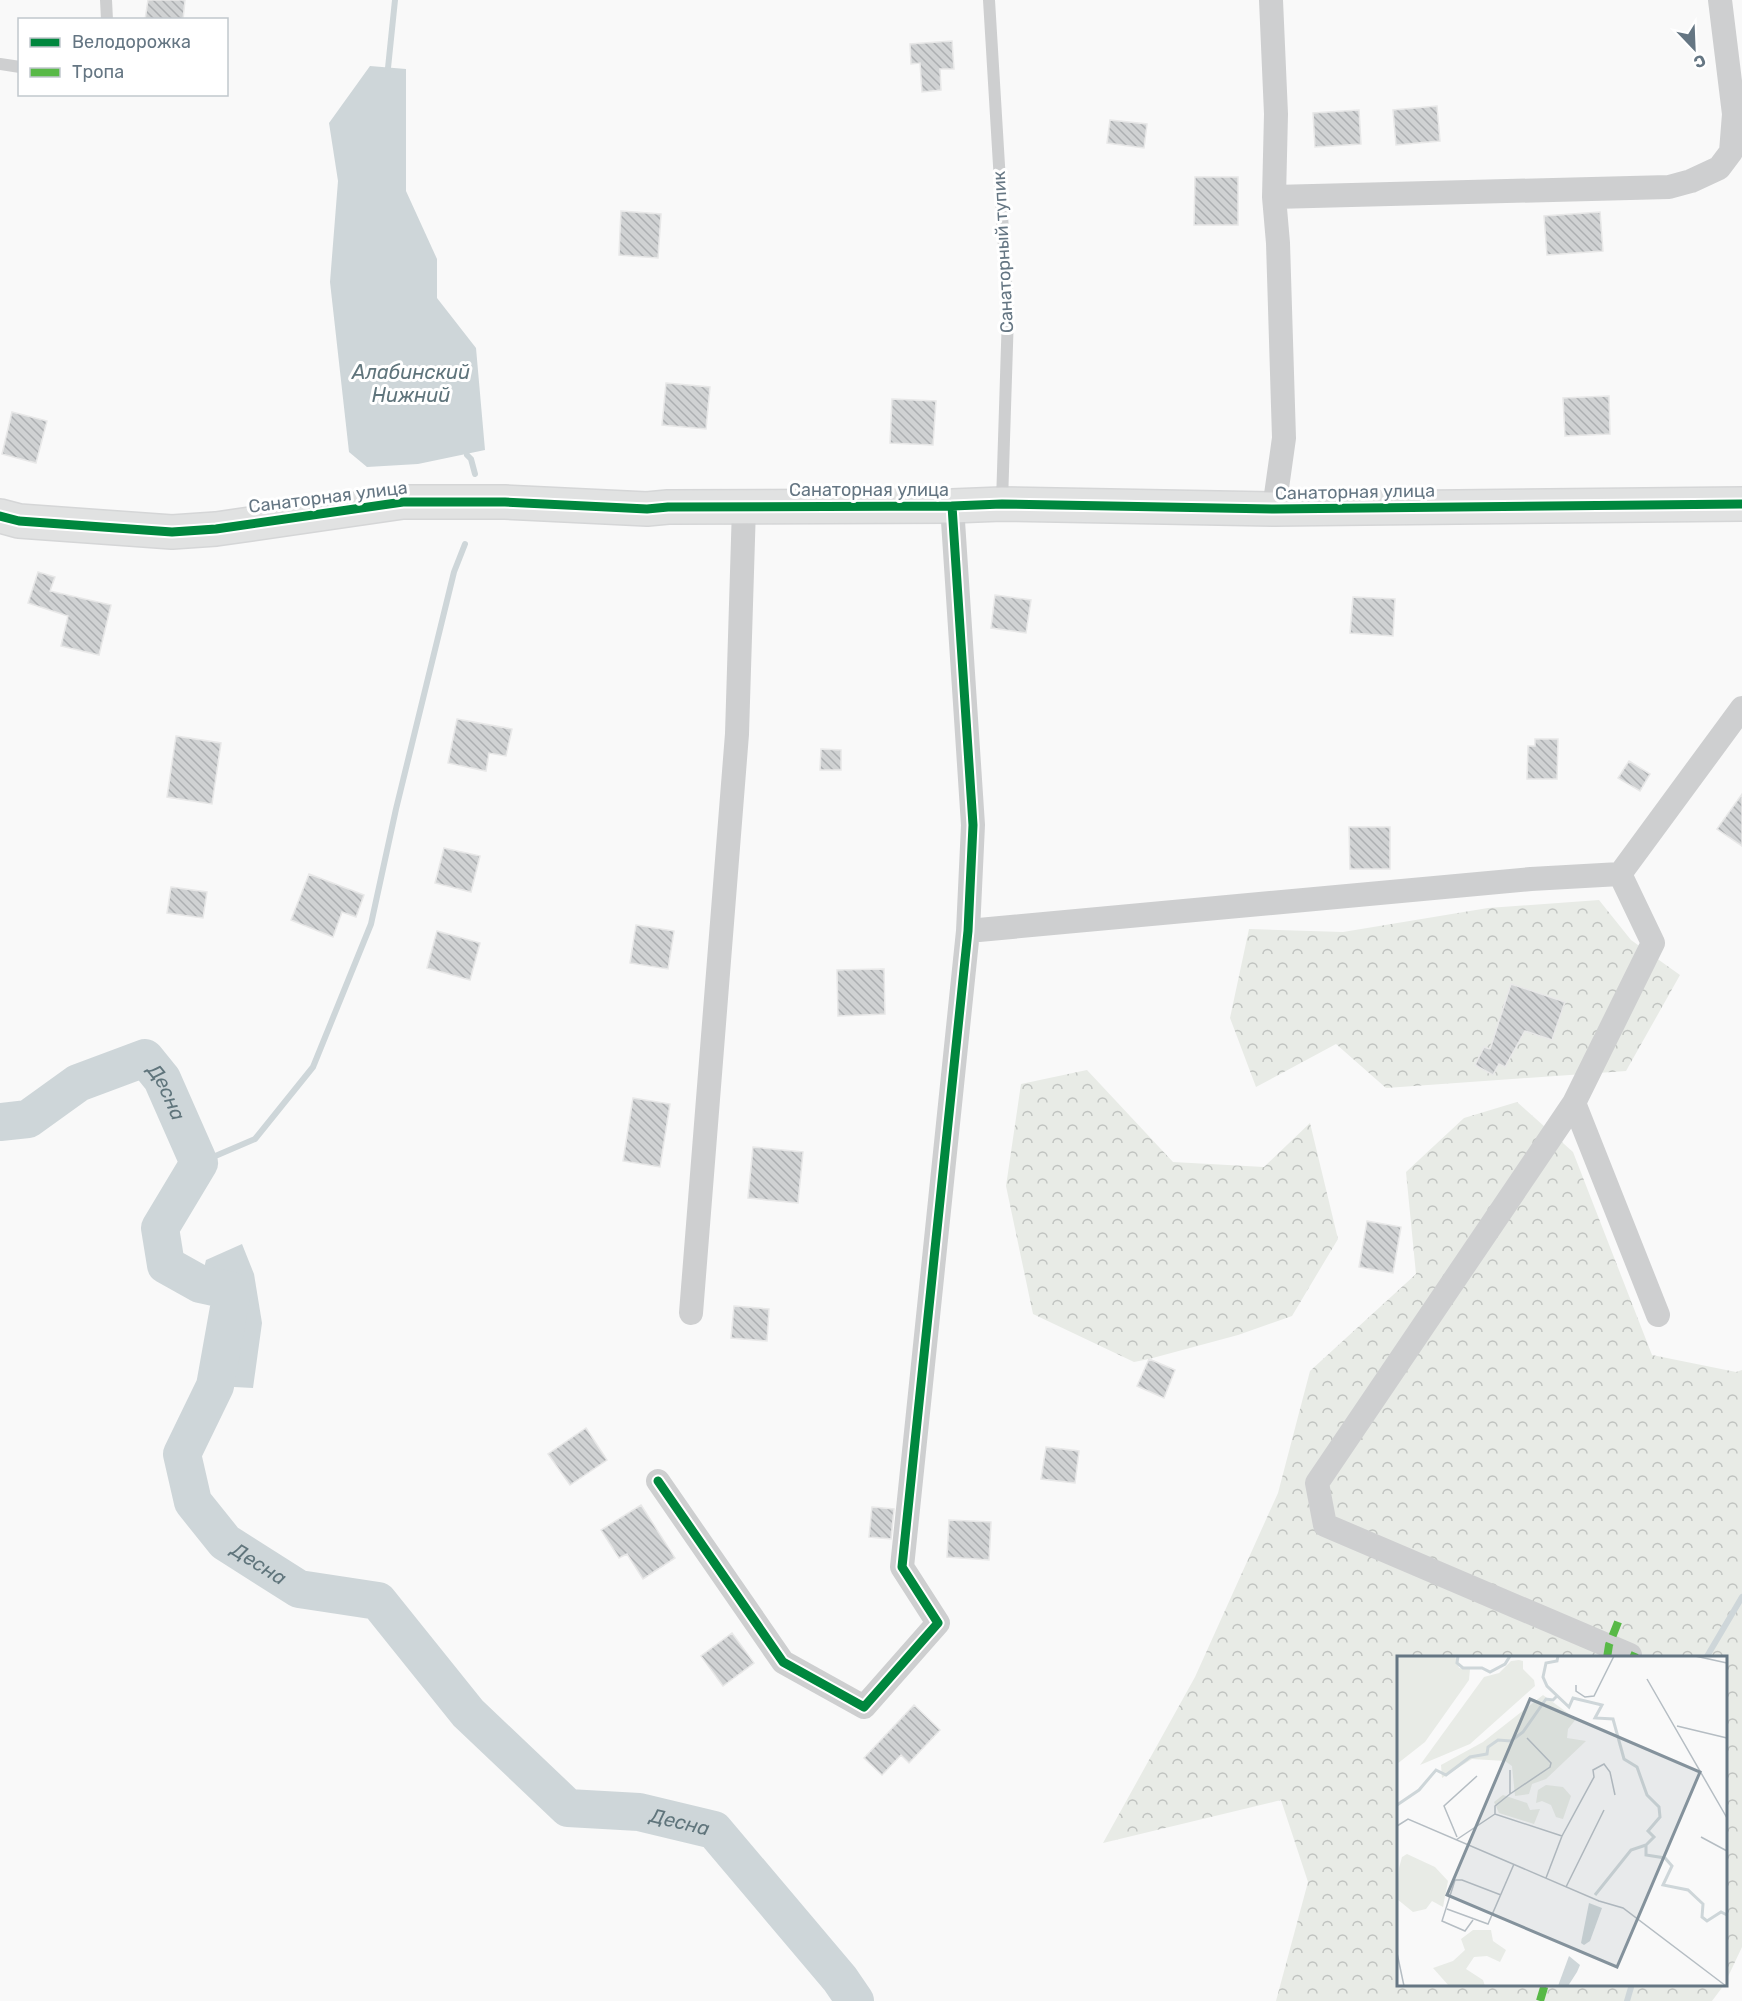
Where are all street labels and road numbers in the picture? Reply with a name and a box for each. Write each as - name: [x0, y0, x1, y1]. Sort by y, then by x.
- street label: Санаторный тупик: [988, 170, 1018, 334]
- street label: Санаторная улица: [247, 476, 409, 518]
- street label: Санаторная улица: [789, 479, 949, 501]
- street label: Санаторная улица: [1275, 480, 1435, 504]

